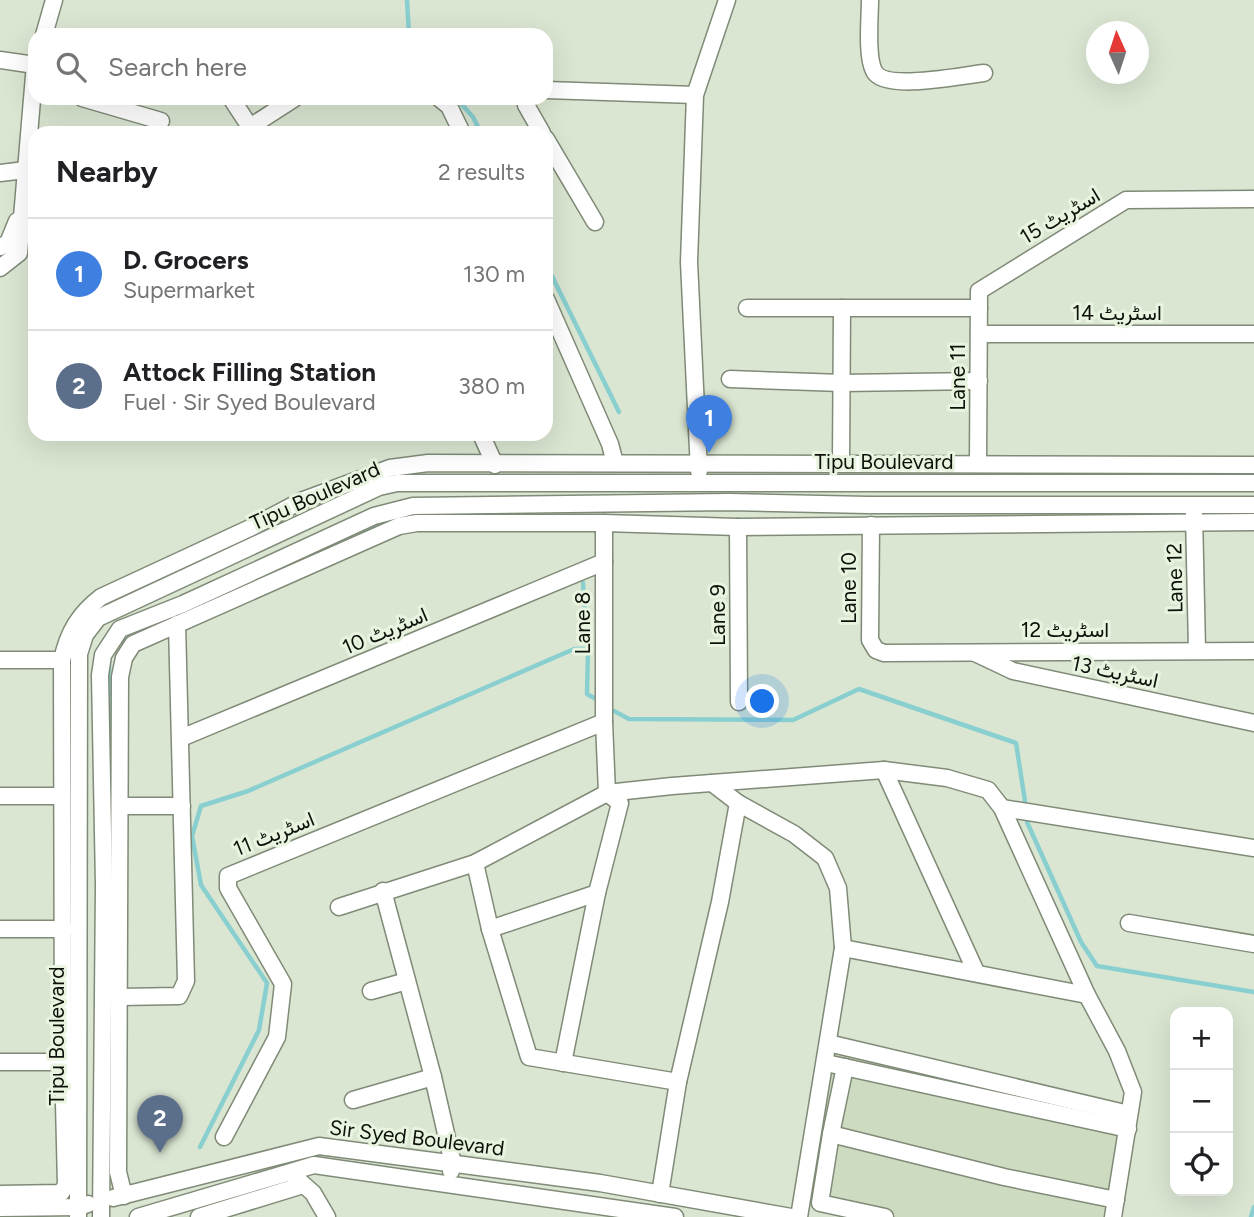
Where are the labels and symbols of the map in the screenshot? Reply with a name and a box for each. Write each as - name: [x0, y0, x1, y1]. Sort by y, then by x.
- north arrow: [1086, 21, 1149, 84]
- street label: اسٹریٹ 15: [1015, 182, 1105, 250]
- street label: اسٹریٹ 14: [1072, 300, 1162, 326]
- street label: Lane 11: [945, 343, 970, 411]
- pin: 1: [686, 395, 732, 453]
- street label: Tipu Boulevard: [814, 449, 954, 474]
- street label: Tipu Boulevard: [246, 456, 383, 535]
- street label: Lane 12: [1161, 543, 1188, 613]
- street label: Lane 10: [836, 552, 861, 624]
- street label: Lane 9: [705, 584, 730, 646]
- street label: Lane 8: [570, 592, 595, 654]
- street label: اسٹریٹ 10: [338, 601, 432, 661]
- street label: اسٹریٹ 12: [1021, 617, 1109, 643]
- street label: اسٹریٹ 13: [1069, 650, 1161, 694]
- your location: [745, 684, 779, 718]
- street label: اسٹریٹ 11: [230, 806, 318, 862]
- street label: Tipu Boulevard: [44, 966, 69, 1106]
- pin: 2: [137, 1095, 183, 1153]
- street label: Sir Syed Boulevard: [328, 1114, 506, 1161]

